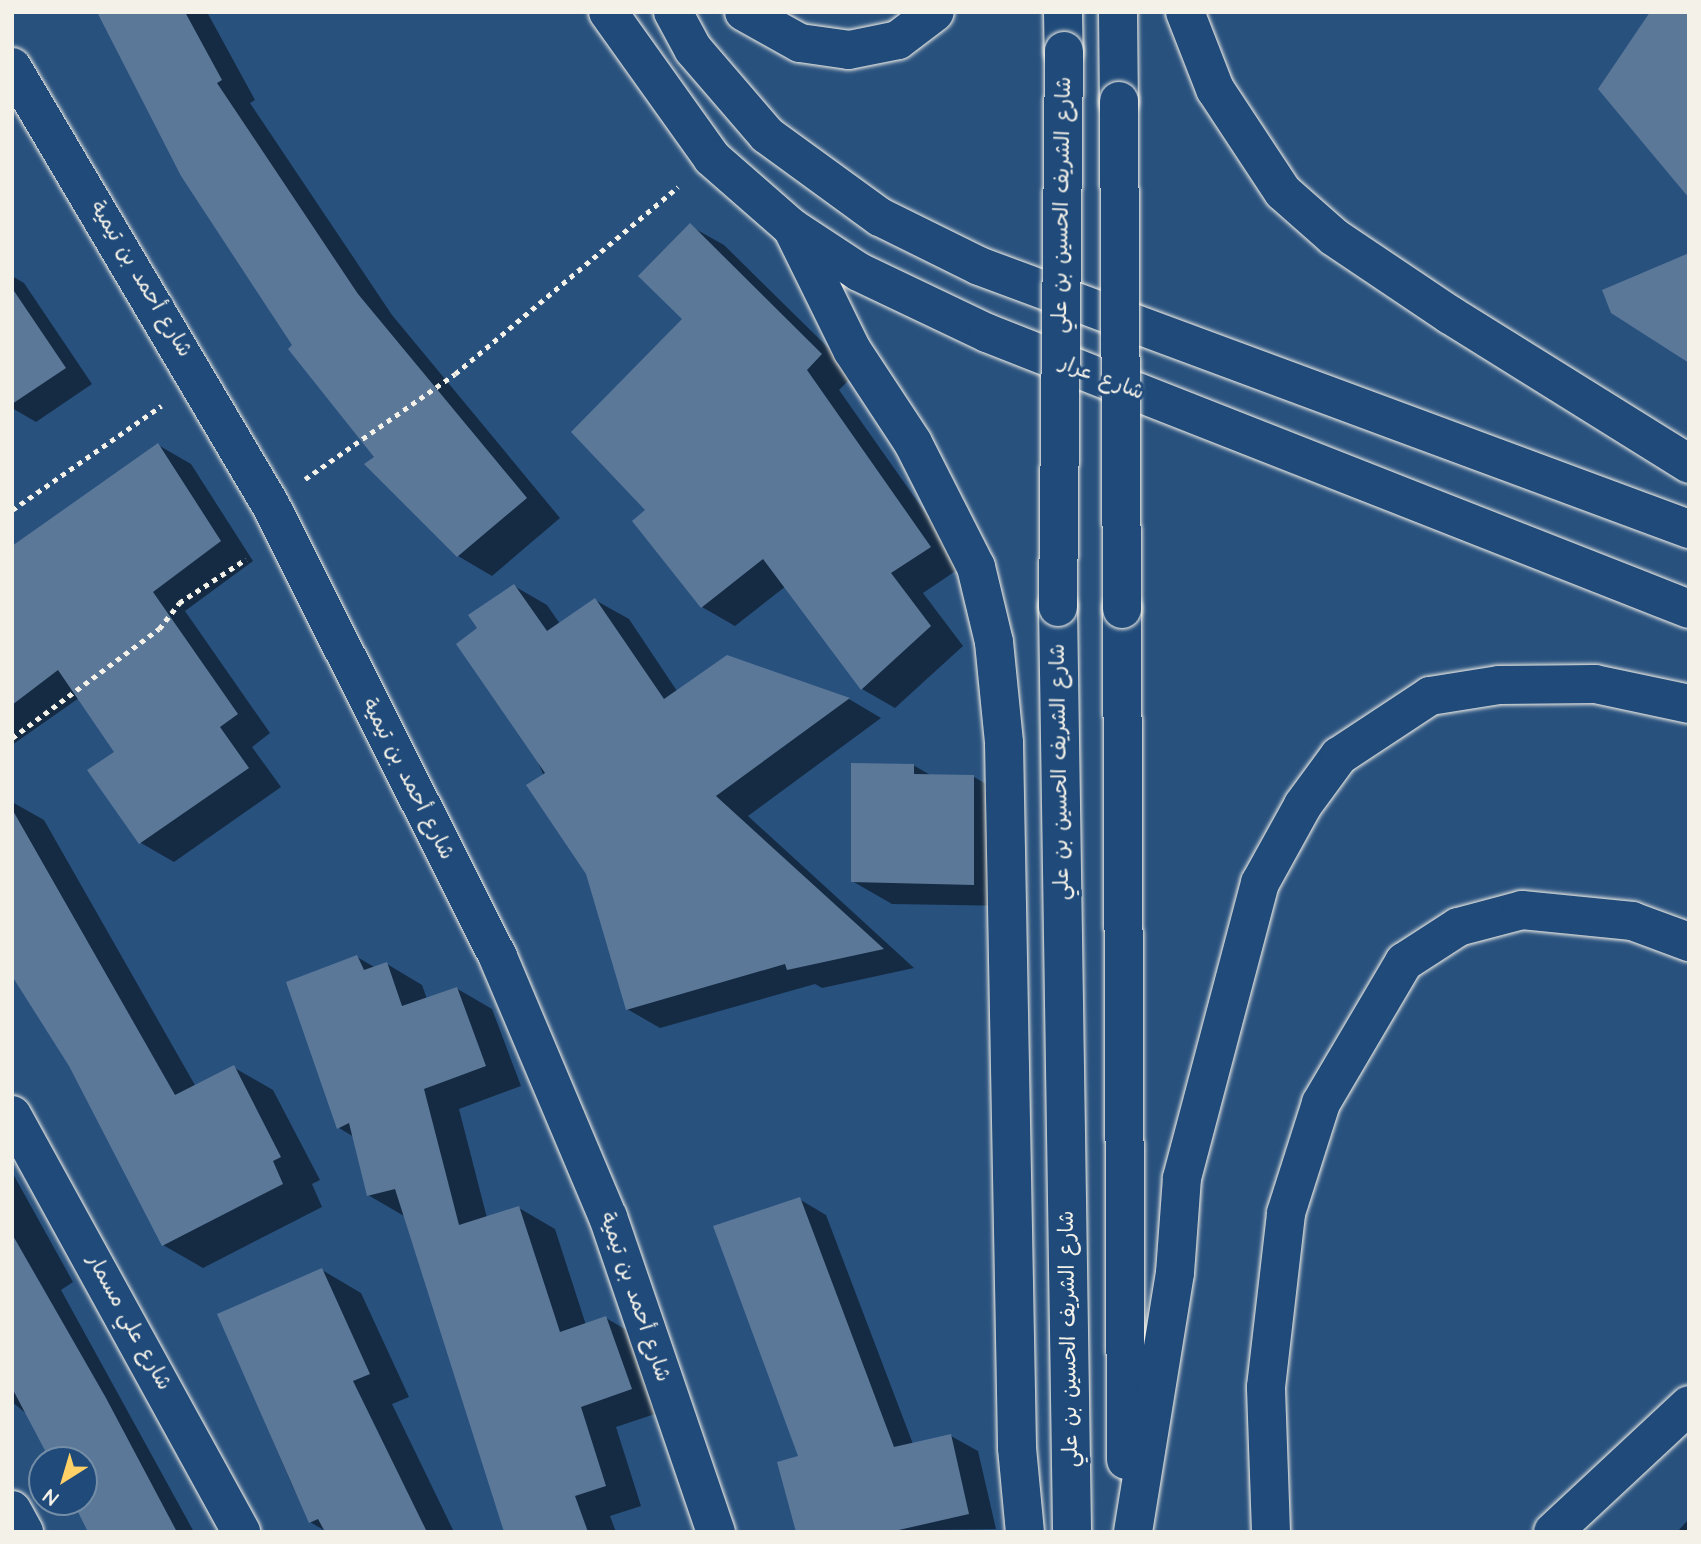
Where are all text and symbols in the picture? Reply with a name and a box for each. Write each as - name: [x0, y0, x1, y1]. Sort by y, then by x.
- street label: شارع الشريف الحسين بن علي: [1047, 76, 1077, 334]
- street label: شارع أحمد بن تيمية: [84, 196, 198, 362]
- street label: شارع عرار: [1056, 350, 1148, 406]
- street label: شارع الشريف الحسين بن علي: [1045, 643, 1075, 901]
- street label: شارع أحمد بن تيمية: [356, 694, 460, 864]
- street label: شارع أحمد بن تيمية: [594, 1209, 676, 1385]
- street label: شارع الشريف الحسين بن علي: [1054, 1210, 1084, 1468]
- street label: شارع علي مسمار: [81, 1249, 177, 1395]
- north arrow: [28, 1446, 98, 1516]
- text: N: [38, 1482, 64, 1511]

